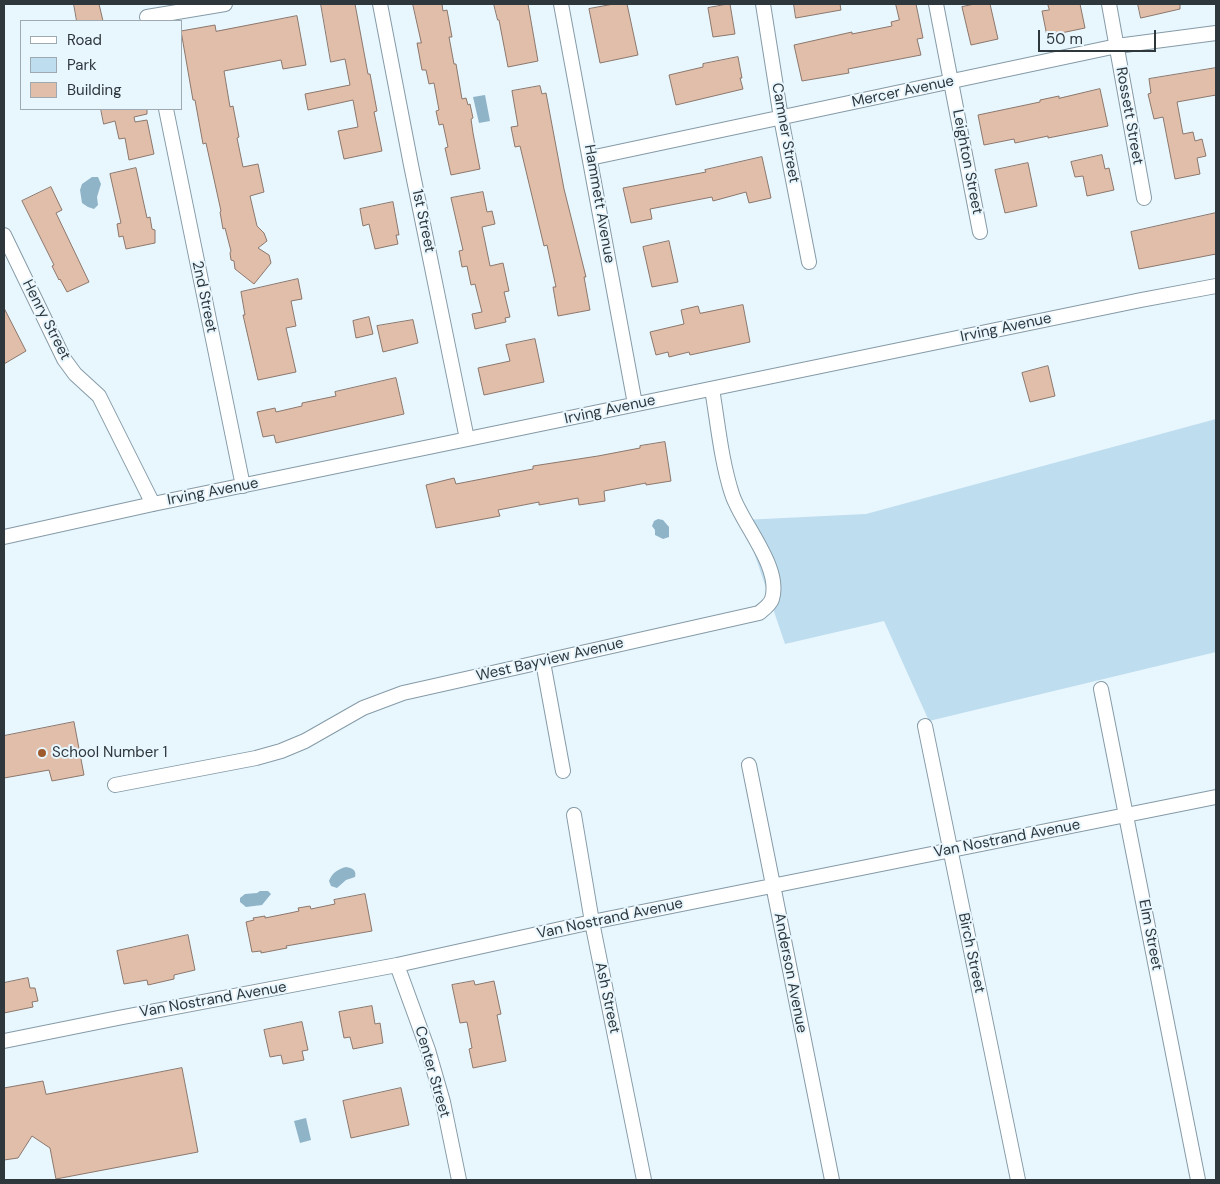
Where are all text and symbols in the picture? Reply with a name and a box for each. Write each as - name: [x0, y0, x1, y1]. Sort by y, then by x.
- legend: [20, 20, 182, 110]
- scale bar: [1040, 20, 1158, 52]
- text: 50 m: [1046, 29, 1083, 49]
- text: Road: [67, 30, 102, 50]
- text: Park: [67, 55, 97, 75]
- street label: Rossett Street: [1112, 66, 1146, 166]
- street label: Mercer Avenue: [850, 72, 956, 112]
- text: Building: [67, 80, 122, 100]
- street label: Camner Street: [767, 81, 803, 185]
- street label: Leighton Street: [948, 108, 986, 216]
- street label: Hammett Avenue: [580, 143, 618, 265]
- street label: 1st Street: [408, 188, 438, 254]
- street label: 2nd Street: [188, 259, 220, 335]
- street label: Henry Street: [18, 277, 74, 363]
- street label: Irving Avenue: [959, 310, 1053, 346]
- street label: Irving Avenue: [563, 392, 657, 428]
- street label: Irving Avenue: [166, 474, 260, 510]
- street label: West Bayview Avenue: [475, 634, 625, 686]
- place label: School Number 1: [52, 744, 167, 762]
- marker: School Number 1: [36, 747, 48, 759]
- street label: Van Nostrand Avenue: [932, 816, 1082, 862]
- street label: Van Nostrand Avenue: [535, 895, 685, 943]
- street label: Elm Street: [1134, 898, 1166, 972]
- street label: Anderson Avenue: [770, 911, 810, 1035]
- street label: Birch Street: [954, 911, 988, 995]
- street label: Ash Street: [591, 961, 623, 1035]
- street label: Van Nostrand Avenue: [138, 978, 288, 1022]
- street label: Center Street: [410, 1024, 454, 1120]

